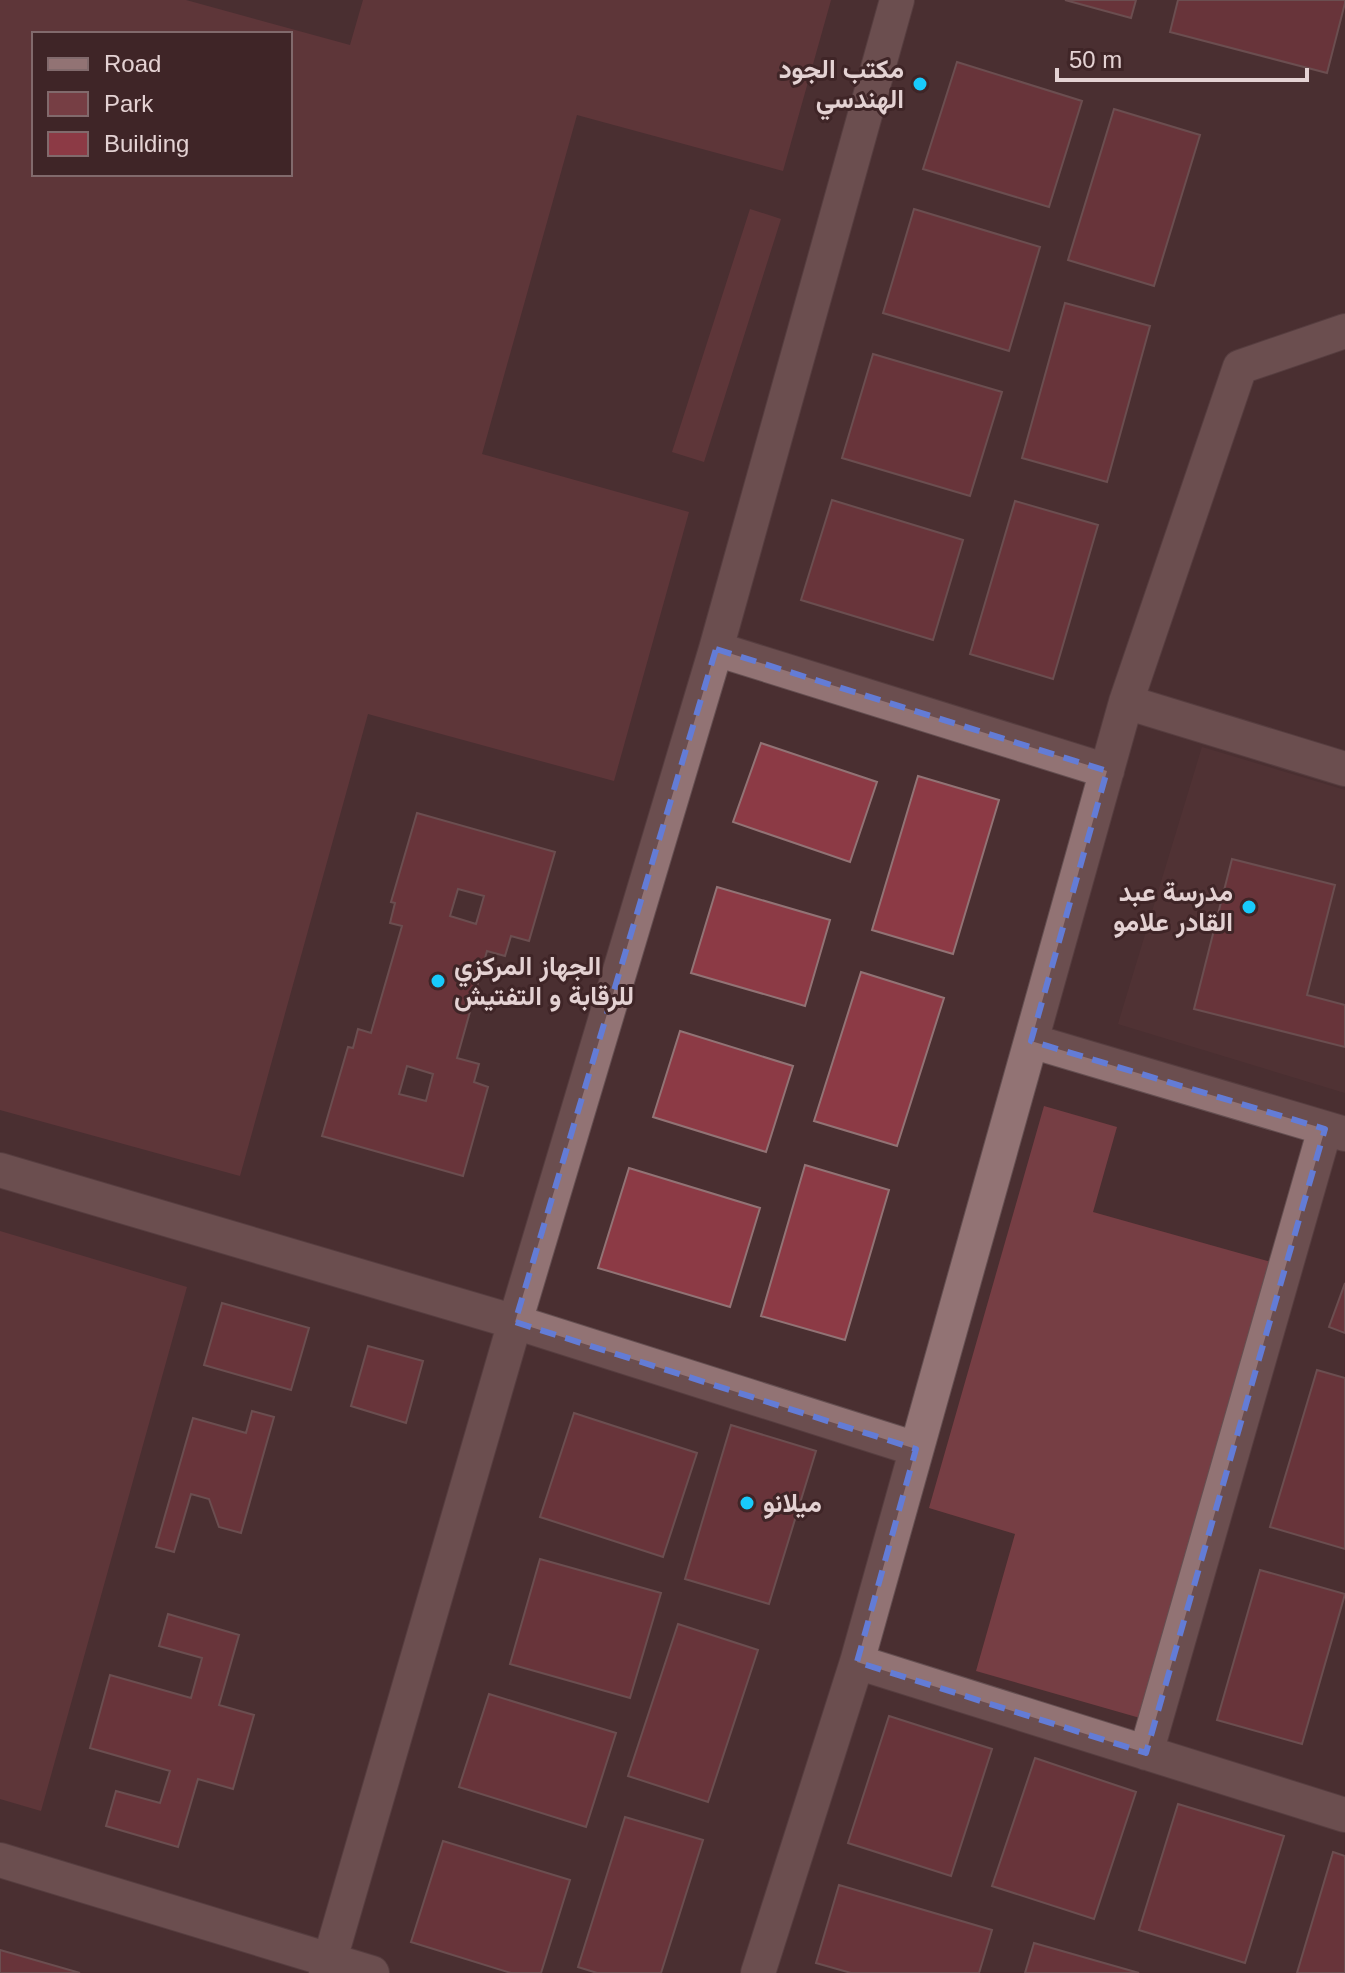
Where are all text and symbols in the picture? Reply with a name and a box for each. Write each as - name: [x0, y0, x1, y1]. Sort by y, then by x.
- legend: [32, 32, 292, 176]
- scale bar: [1057, 32, 1307, 82]
- text: 50 m: [1069, 46, 1122, 73]
- text: Road: [104, 50, 161, 77]
- place label: مكتب الجود الهندسي: [779, 54, 904, 121]
- marker: مكتب الجود الهندسي: [911, 75, 929, 93]
- text: Park: [104, 90, 154, 117]
- text: Building: [104, 130, 189, 157]
- place label: مدرسة عبد القادر علامو: [1113, 877, 1233, 938]
- marker: مدرسة عبد القادر علامو: [1240, 898, 1258, 916]
- place label: الجهاز المركزي للرقابة و التفتيش: [454, 951, 634, 1012]
- marker: الجهاز المركزي للرقابة و التفتيش: [429, 972, 447, 990]
- place label: ميلانو: [763, 1488, 822, 1519]
- marker: ميلانو: [738, 1494, 756, 1512]

